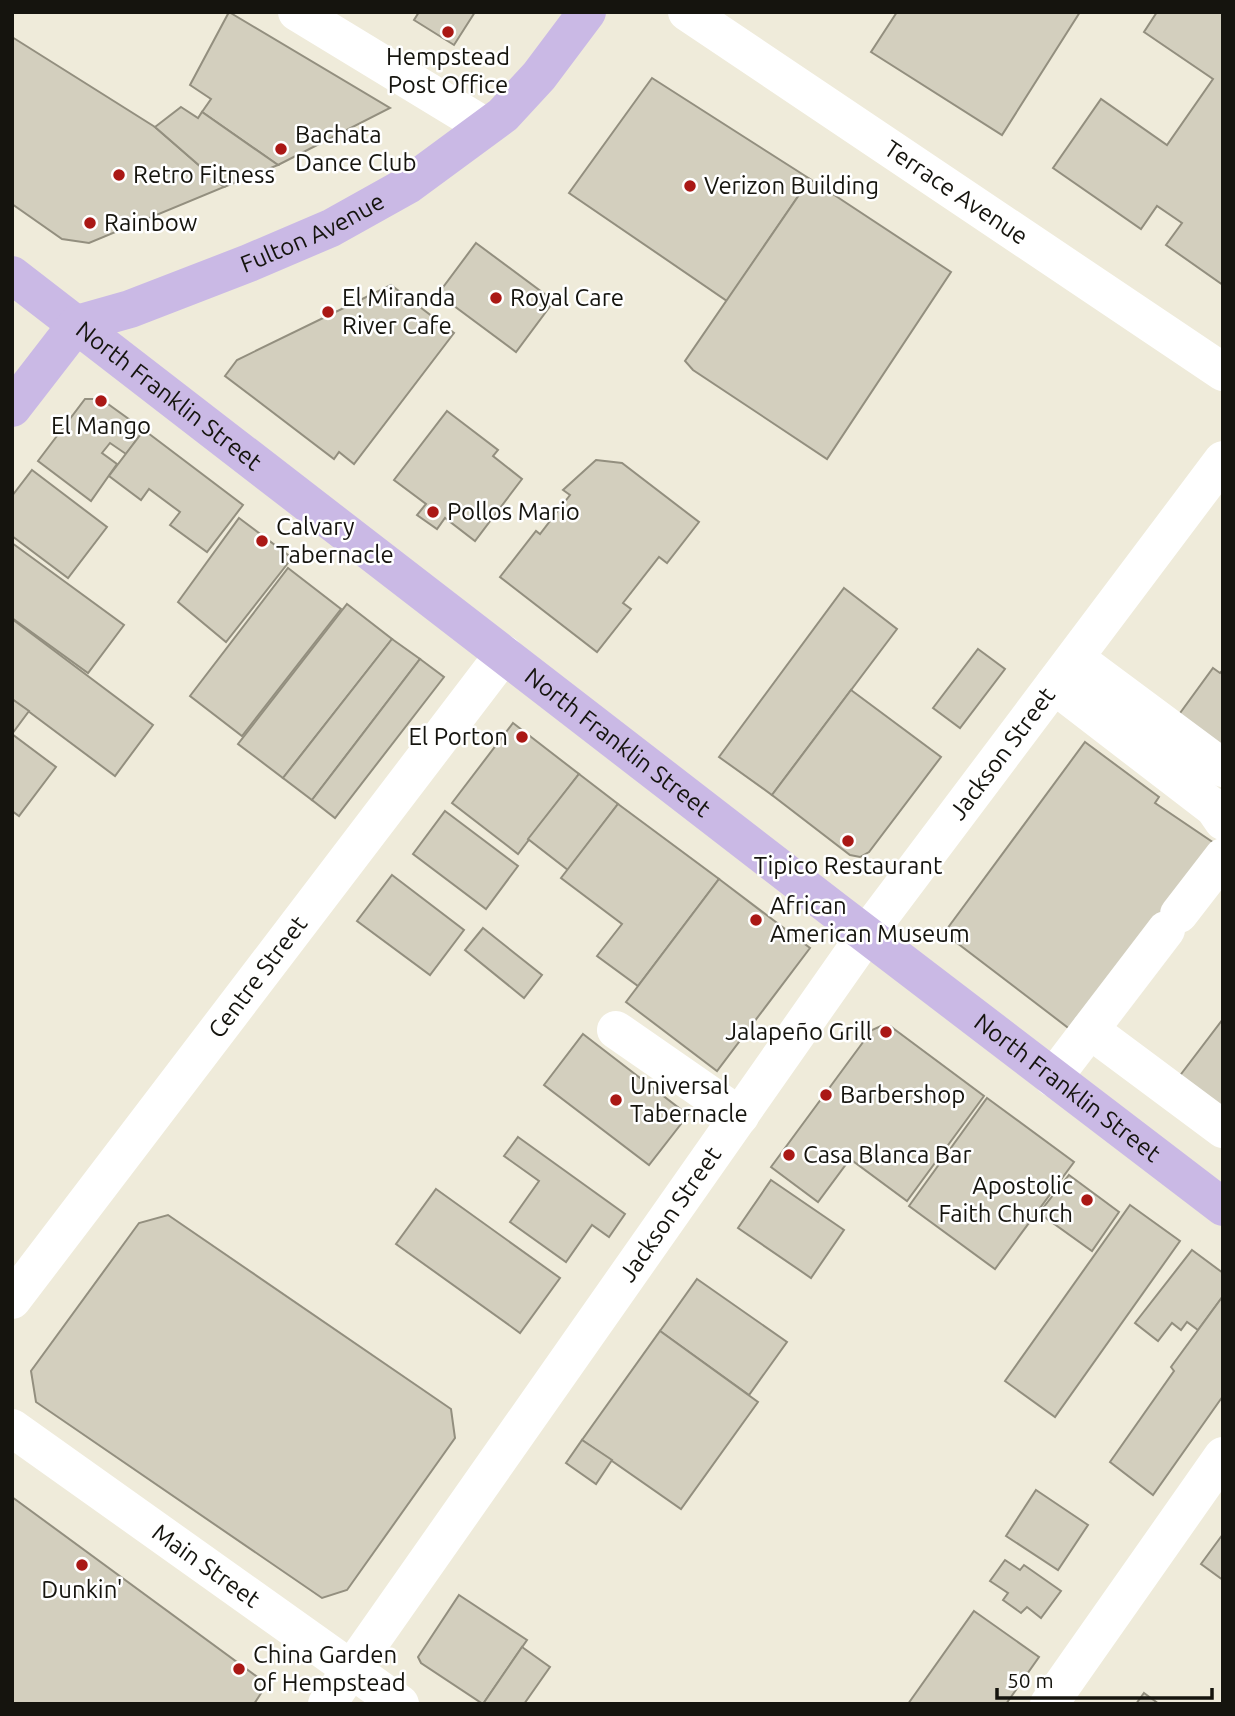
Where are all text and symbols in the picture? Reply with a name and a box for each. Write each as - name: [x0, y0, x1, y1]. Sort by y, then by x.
- marker: Hempstead Post Office: [440, 24, 456, 40]
- place label: Hempstead Post Office: [386, 43, 510, 98]
- place label: Bachata Dance Club: [295, 121, 417, 176]
- street label: Terrace Avenue: [880, 135, 1033, 250]
- marker: Bachata Dance Club: [273, 141, 289, 157]
- place label: Retro Fitness: [133, 161, 275, 188]
- marker: Retro Fitness: [111, 167, 127, 183]
- place label: Verizon Building: [704, 172, 879, 199]
- marker: Verizon Building: [682, 178, 698, 194]
- street label: Fulton Avenue: [237, 187, 389, 278]
- place label: Rainbow: [104, 209, 198, 236]
- marker: Rainbow: [82, 215, 98, 231]
- place label: El Miranda River Cafe: [342, 284, 455, 339]
- place label: Royal Care: [510, 284, 624, 311]
- marker: Royal Care: [488, 290, 504, 306]
- marker: El Miranda River Cafe: [320, 304, 336, 320]
- street label: North Franklin Street: [71, 316, 267, 476]
- marker: El Mango: [93, 393, 109, 409]
- place label: El Mango: [51, 412, 151, 439]
- place label: Pollos Mario: [447, 498, 580, 525]
- marker: Pollos Mario: [425, 504, 441, 520]
- place label: Calvary Tabernacle: [276, 513, 394, 568]
- marker: Calvary Tabernacle: [254, 533, 270, 549]
- street label: North Franklin Street: [520, 662, 716, 823]
- street label: Jackson Street: [944, 682, 1061, 825]
- place label: El Porton: [408, 723, 508, 750]
- marker: El Porton: [514, 729, 530, 745]
- marker: Tipico Restaurant: [840, 833, 856, 849]
- place label: Tipico Restaurant: [754, 852, 943, 879]
- place label: African American Museum: [770, 892, 970, 947]
- street label: Centre Street: [203, 910, 313, 1043]
- marker: African American Museum: [748, 912, 764, 928]
- street label: North Franklin Street: [969, 1008, 1166, 1167]
- place label: Jalapeño Grill: [725, 1018, 872, 1045]
- marker: Jalapeño Grill: [878, 1024, 894, 1040]
- place label: Universal Tabernacle: [630, 1072, 748, 1127]
- place label: Barbershop: [840, 1081, 965, 1108]
- marker: Barbershop: [818, 1087, 834, 1103]
- marker: Universal Tabernacle: [608, 1092, 624, 1108]
- street label: Jackson Street: [613, 1141, 727, 1287]
- place label: Casa Blanca Bar: [803, 1141, 972, 1168]
- marker: Casa Blanca Bar: [781, 1147, 797, 1163]
- place label: Apostolic Faith Church: [938, 1172, 1073, 1227]
- marker: Apostolic Faith Church: [1079, 1192, 1095, 1208]
- street label: Main Street: [147, 1518, 266, 1613]
- marker: Dunkin': [74, 1557, 90, 1573]
- place label: Dunkin': [41, 1576, 123, 1603]
- place label: China Garden of Hempstead: [253, 1641, 406, 1696]
- scale bar: [997, 1656, 1212, 1700]
- marker: China Garden of Hempstead: [231, 1661, 247, 1677]
- text: 50 m: [1007, 1668, 1054, 1692]

